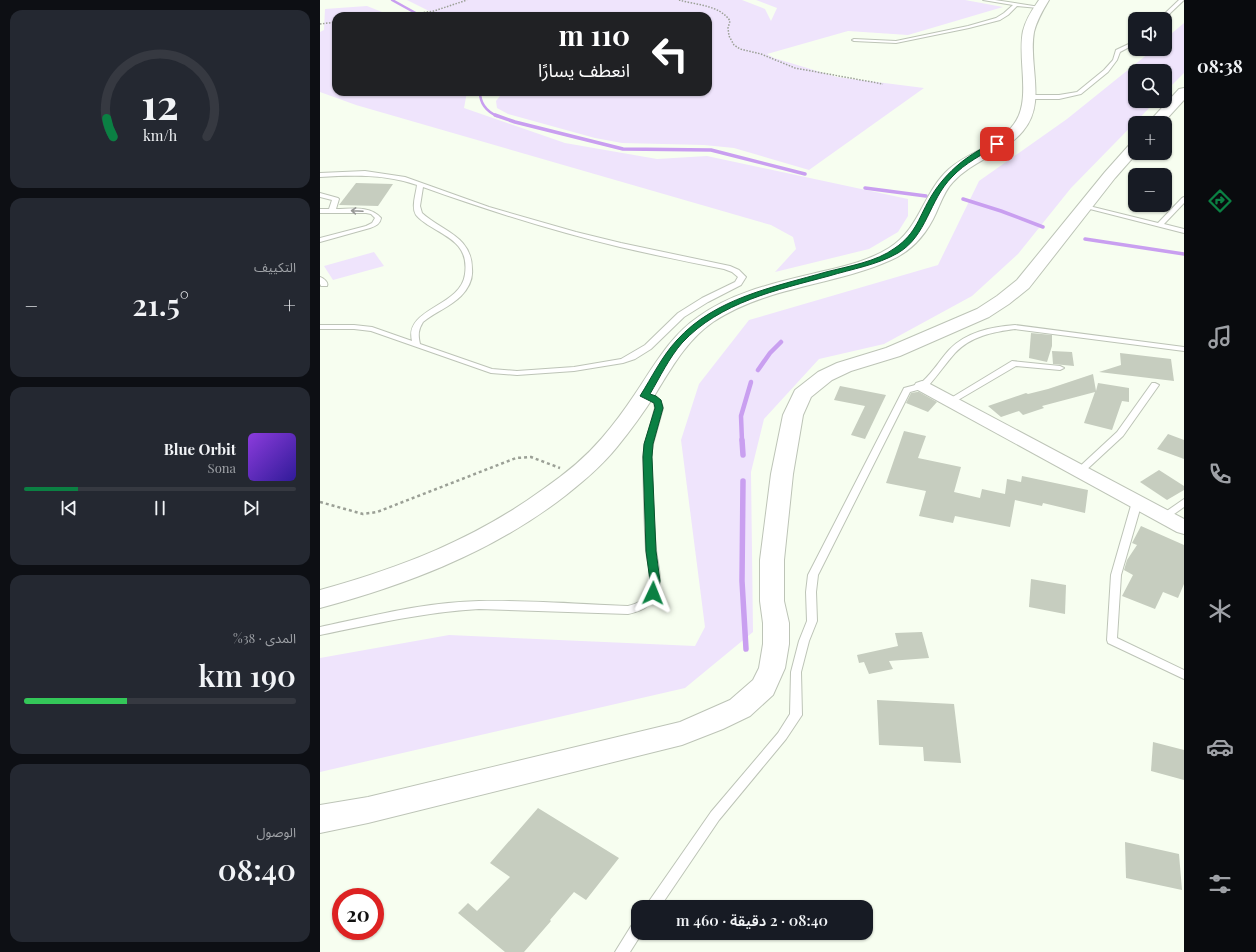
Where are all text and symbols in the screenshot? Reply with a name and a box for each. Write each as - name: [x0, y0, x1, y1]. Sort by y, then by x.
- map controls: [1128, 12, 1172, 212]
- button: sound: [1128, 12, 1172, 56]
- text: 110 m: [559, 16, 630, 53]
- icon: left: [644, 28, 696, 80]
- text: 08:38: [1197, 54, 1243, 78]
- text: انعطف يسارًا: [538, 58, 630, 82]
- button: search: [1128, 64, 1172, 108]
- text: 12: [141, 75, 179, 130]
- button: +: [1128, 116, 1172, 160]
- text: km/h: [143, 126, 178, 145]
- pin: [980, 127, 1014, 161]
- icon: arrive: [986, 133, 1008, 155]
- button: −: [1128, 168, 1172, 212]
- icon: directions: [1206, 187, 1234, 215]
- one-way arrow: [351, 207, 364, 215]
- text: التكييف: [254, 258, 296, 275]
- text: 21.5°: [132, 284, 189, 324]
- text: −: [24, 290, 38, 320]
- text: +: [283, 290, 296, 320]
- icon: music: [1206, 323, 1234, 351]
- text: Blue Orbit: [164, 439, 236, 459]
- text: Sona: [208, 459, 236, 476]
- icon: phone: [1206, 460, 1234, 488]
- icon: previous: [58, 497, 80, 519]
- icon: pause: [149, 497, 171, 519]
- icon: next: [240, 497, 262, 519]
- position arrow: [632, 572, 674, 614]
- icon: climate: [1206, 597, 1234, 625]
- text: المدى · 38%: [233, 629, 296, 646]
- text: 190 km: [198, 655, 296, 695]
- icon: car: [1206, 733, 1234, 761]
- text: الوصول: [256, 823, 296, 840]
- text: 08:40: [218, 849, 296, 889]
- icon: filters: [1206, 870, 1234, 898]
- speed limit sign: 20: [332, 888, 384, 940]
- text: 08:40 · 2 دقيقة · 460 m: [676, 910, 828, 930]

